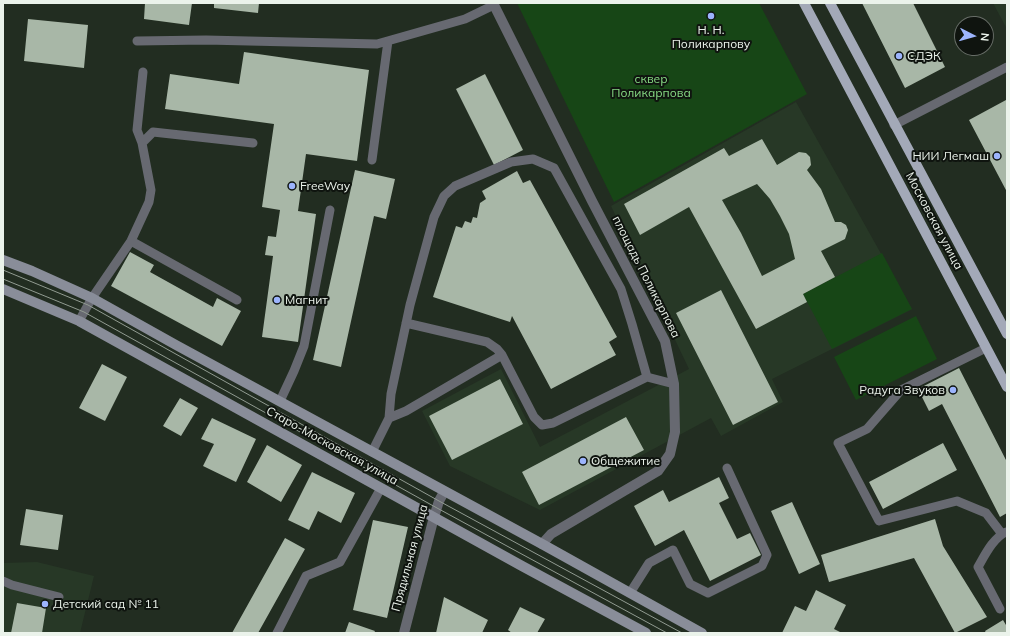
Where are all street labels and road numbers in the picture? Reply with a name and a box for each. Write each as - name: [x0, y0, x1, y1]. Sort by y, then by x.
- street label: Московская улица: [902, 170, 966, 272]
- street label: площадь Поликарпова: [609, 214, 683, 340]
- street label: Старо-Московская улица: [264, 404, 400, 488]
- street label: Прядильная улица: [389, 503, 431, 613]

